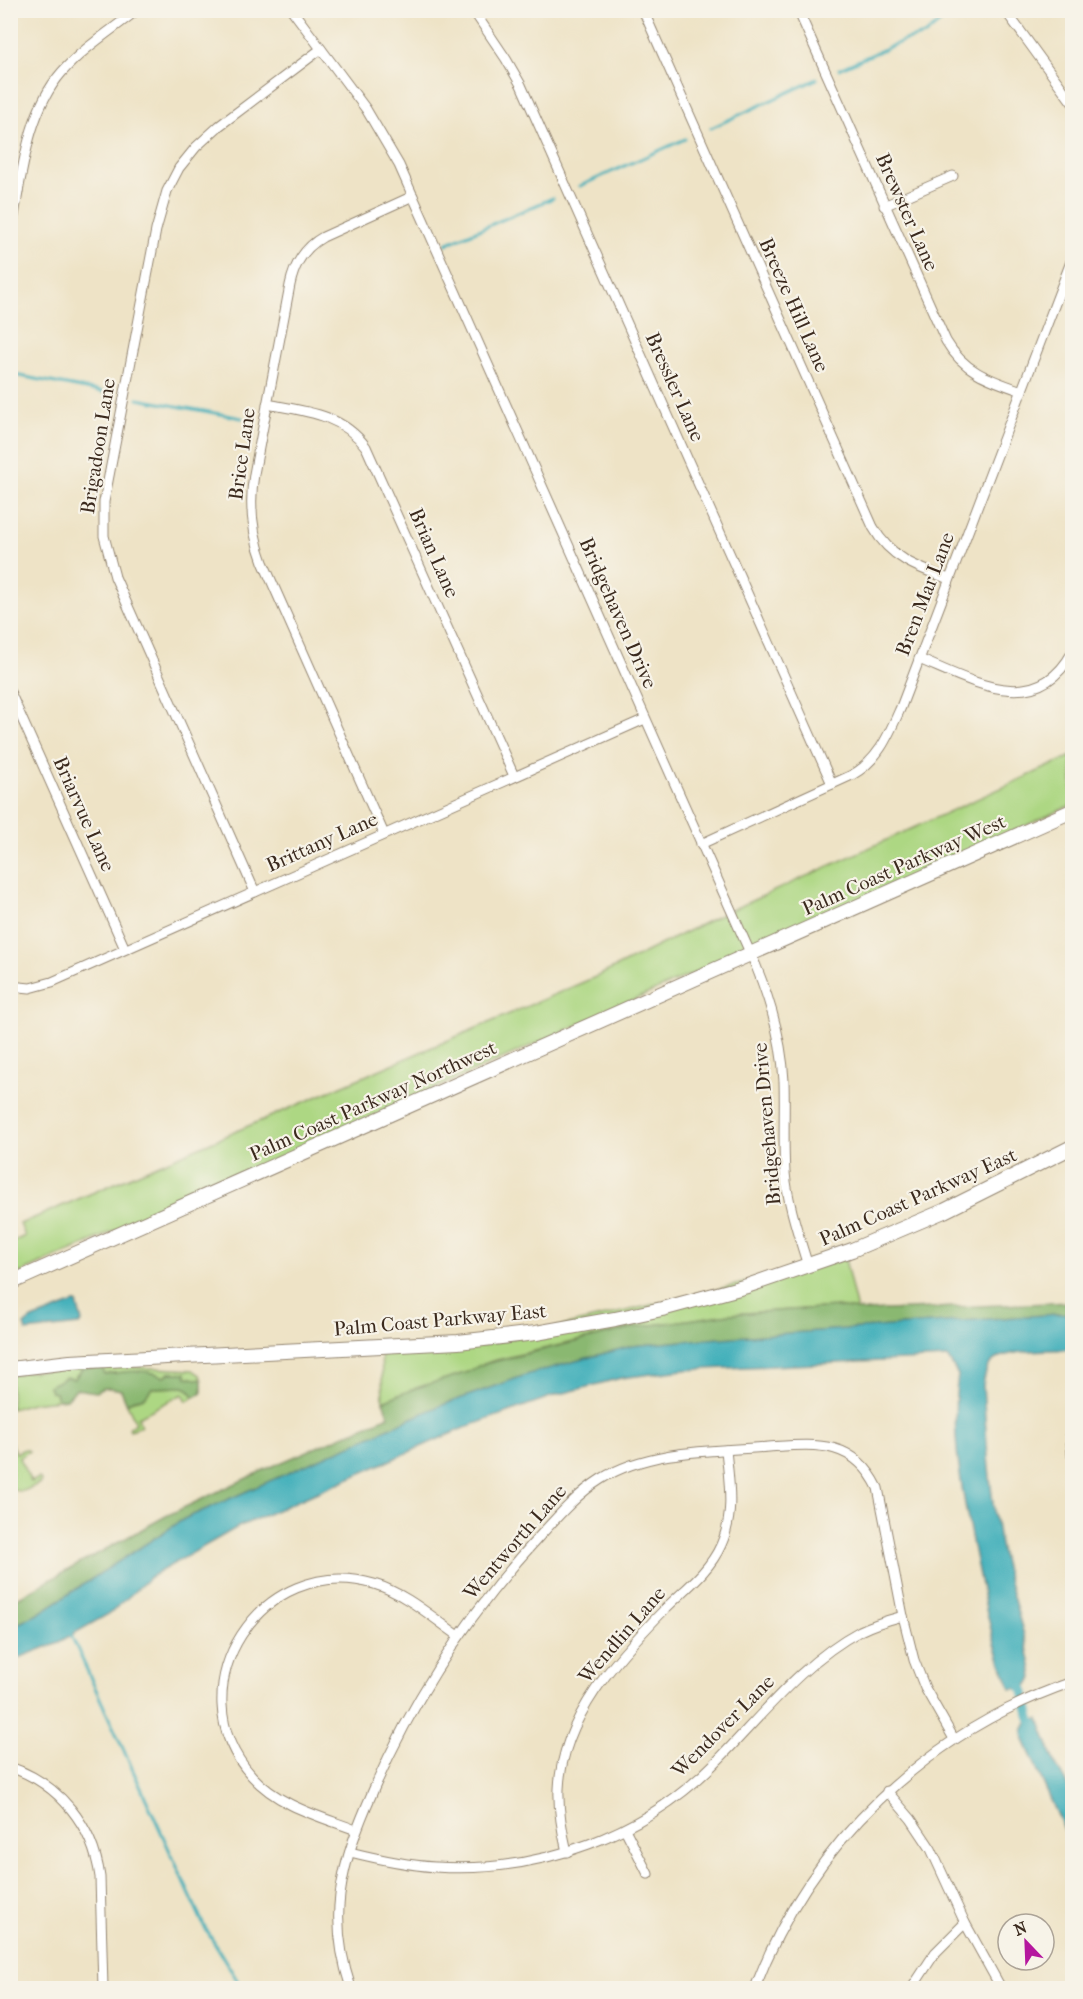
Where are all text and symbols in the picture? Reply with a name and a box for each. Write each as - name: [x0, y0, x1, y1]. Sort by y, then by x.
- street label: Brewster Lane: [871, 150, 943, 274]
- street label: Breeze Hill Lane: [754, 235, 834, 376]
- street label: Bressler Lane: [641, 329, 709, 445]
- street label: Brigadoon Lane: [76, 376, 120, 515]
- street label: Brice Lane: [224, 406, 260, 502]
- street label: Brian Lane: [404, 505, 464, 601]
- street label: Bren Mar Lane: [891, 529, 959, 659]
- street label: Bridgehaven Drive: [574, 534, 662, 692]
- street label: Briarvue Lane: [48, 753, 120, 875]
- street label: Brittany Lane: [263, 807, 381, 877]
- street label: Palm Coast Parkway West: [799, 810, 1009, 920]
- street label: Palm Coast Parkway Northwest: [246, 1036, 500, 1166]
- street label: Bridgehaven Drive: [748, 1042, 786, 1206]
- street label: Palm Coast Parkway East: [816, 1143, 1020, 1251]
- street label: Palm Coast Parkway East: [333, 1299, 547, 1341]
- street label: Wentworth Lane: [458, 1480, 571, 1605]
- street label: Wendlin Lane: [573, 1582, 670, 1689]
- street label: Wendover Lane: [666, 1670, 779, 1783]
- north arrow: [996, 1912, 1056, 1972]
- text: N: [1011, 1917, 1030, 1940]

